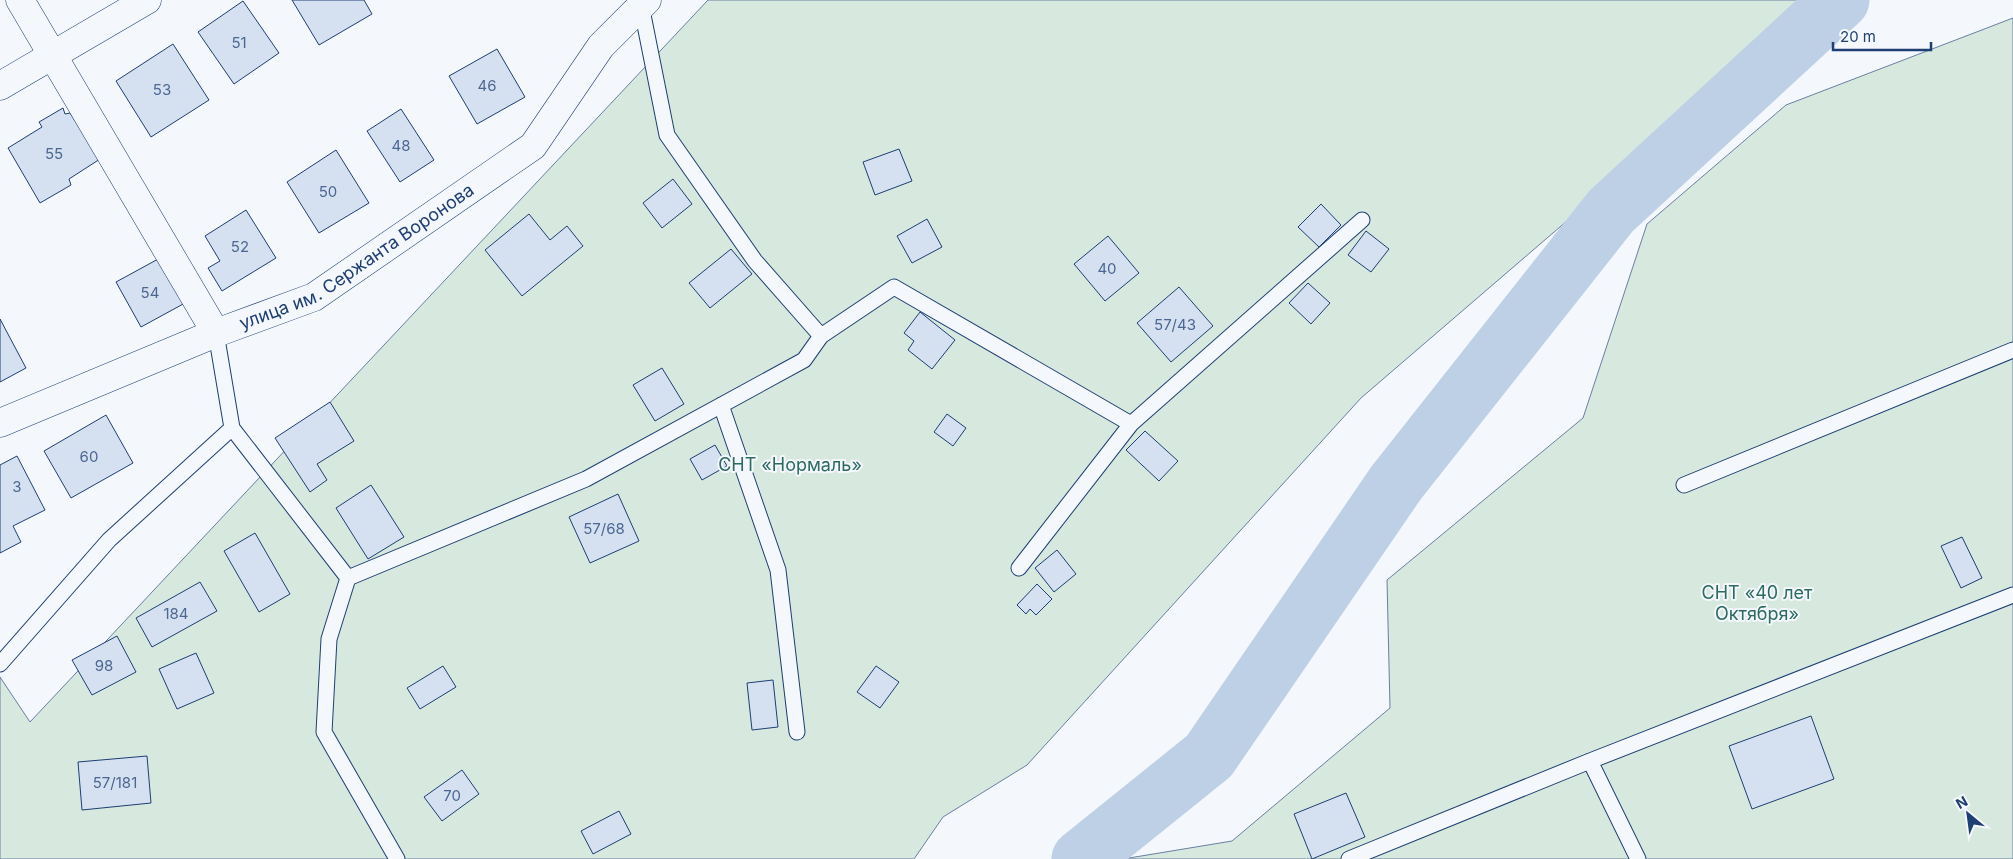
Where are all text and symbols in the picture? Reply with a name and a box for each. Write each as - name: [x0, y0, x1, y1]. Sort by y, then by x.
- scale bar: [1833, 20, 1930, 52]
- text: 20 m: [1840, 27, 1876, 46]
- house number: 51: [231, 33, 247, 52]
- house number: 46: [478, 76, 497, 95]
- house number: 53: [153, 80, 171, 99]
- house number: 48: [392, 136, 410, 155]
- house number: 55: [45, 144, 63, 163]
- street label: улица им. Сержанта Воронова: [236, 179, 478, 333]
- house number: 50: [319, 182, 337, 201]
- house number: 52: [231, 237, 249, 256]
- house number: 40: [1097, 259, 1117, 278]
- house number: 54: [141, 283, 159, 302]
- house number: 57/43: [1154, 315, 1196, 334]
- house number: 60: [80, 447, 98, 466]
- park label: СНТ «Нормаль»: [718, 454, 862, 475]
- house number: 3: [12, 477, 22, 496]
- house number: 57/68: [583, 519, 625, 538]
- park label: СНТ «40 лет Октября»: [1702, 582, 1813, 624]
- house number: 184: [163, 604, 189, 623]
- house number: 98: [95, 656, 113, 675]
- house number: 57/181: [93, 773, 137, 792]
- house number: 70: [443, 786, 461, 805]
- north arrow: [1943, 789, 1993, 839]
- text: N: [1953, 792, 1970, 812]

